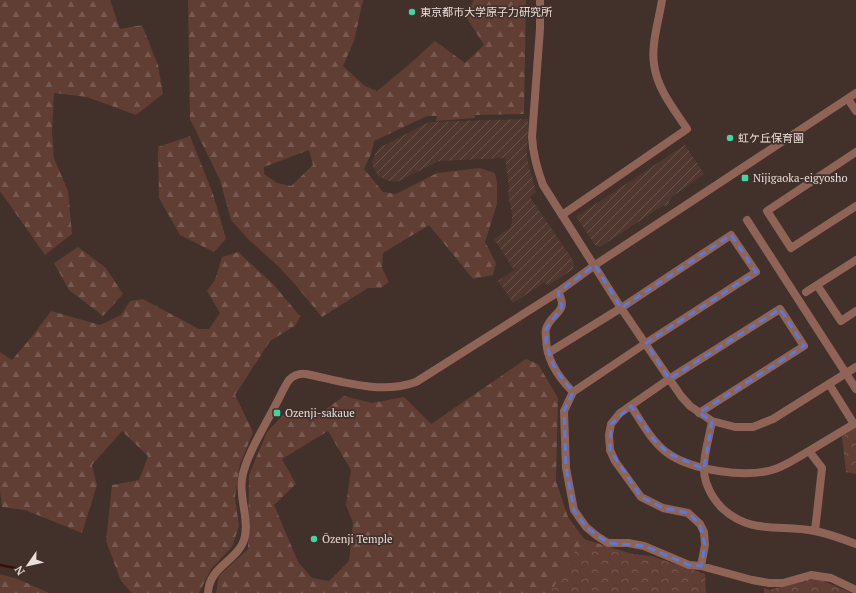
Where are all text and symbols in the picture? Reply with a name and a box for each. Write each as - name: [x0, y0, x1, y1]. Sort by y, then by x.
- place label: 東京都市大学原子力研究所: [420, 5, 553, 19]
- marker: 東京都市大学原子力研究所: [407, 7, 417, 17]
- place label: 虹ケ丘保育園: [738, 131, 804, 145]
- marker: 虹ケ丘保育園: [725, 133, 735, 143]
- place label: Nijigaoka-eigyosho: [753, 171, 848, 185]
- marker: Nijigaoka-eigyosho: [740, 173, 750, 183]
- place label: Ozenji-sakaue: [285, 406, 355, 420]
- marker: Ozenji-sakaue: [272, 408, 282, 418]
- place label: Ōzenji Temple: [322, 532, 393, 546]
- marker: Ōzenji Temple: [309, 534, 319, 544]
- north arrow: [8, 545, 48, 585]
- text: N: [11, 563, 28, 578]

